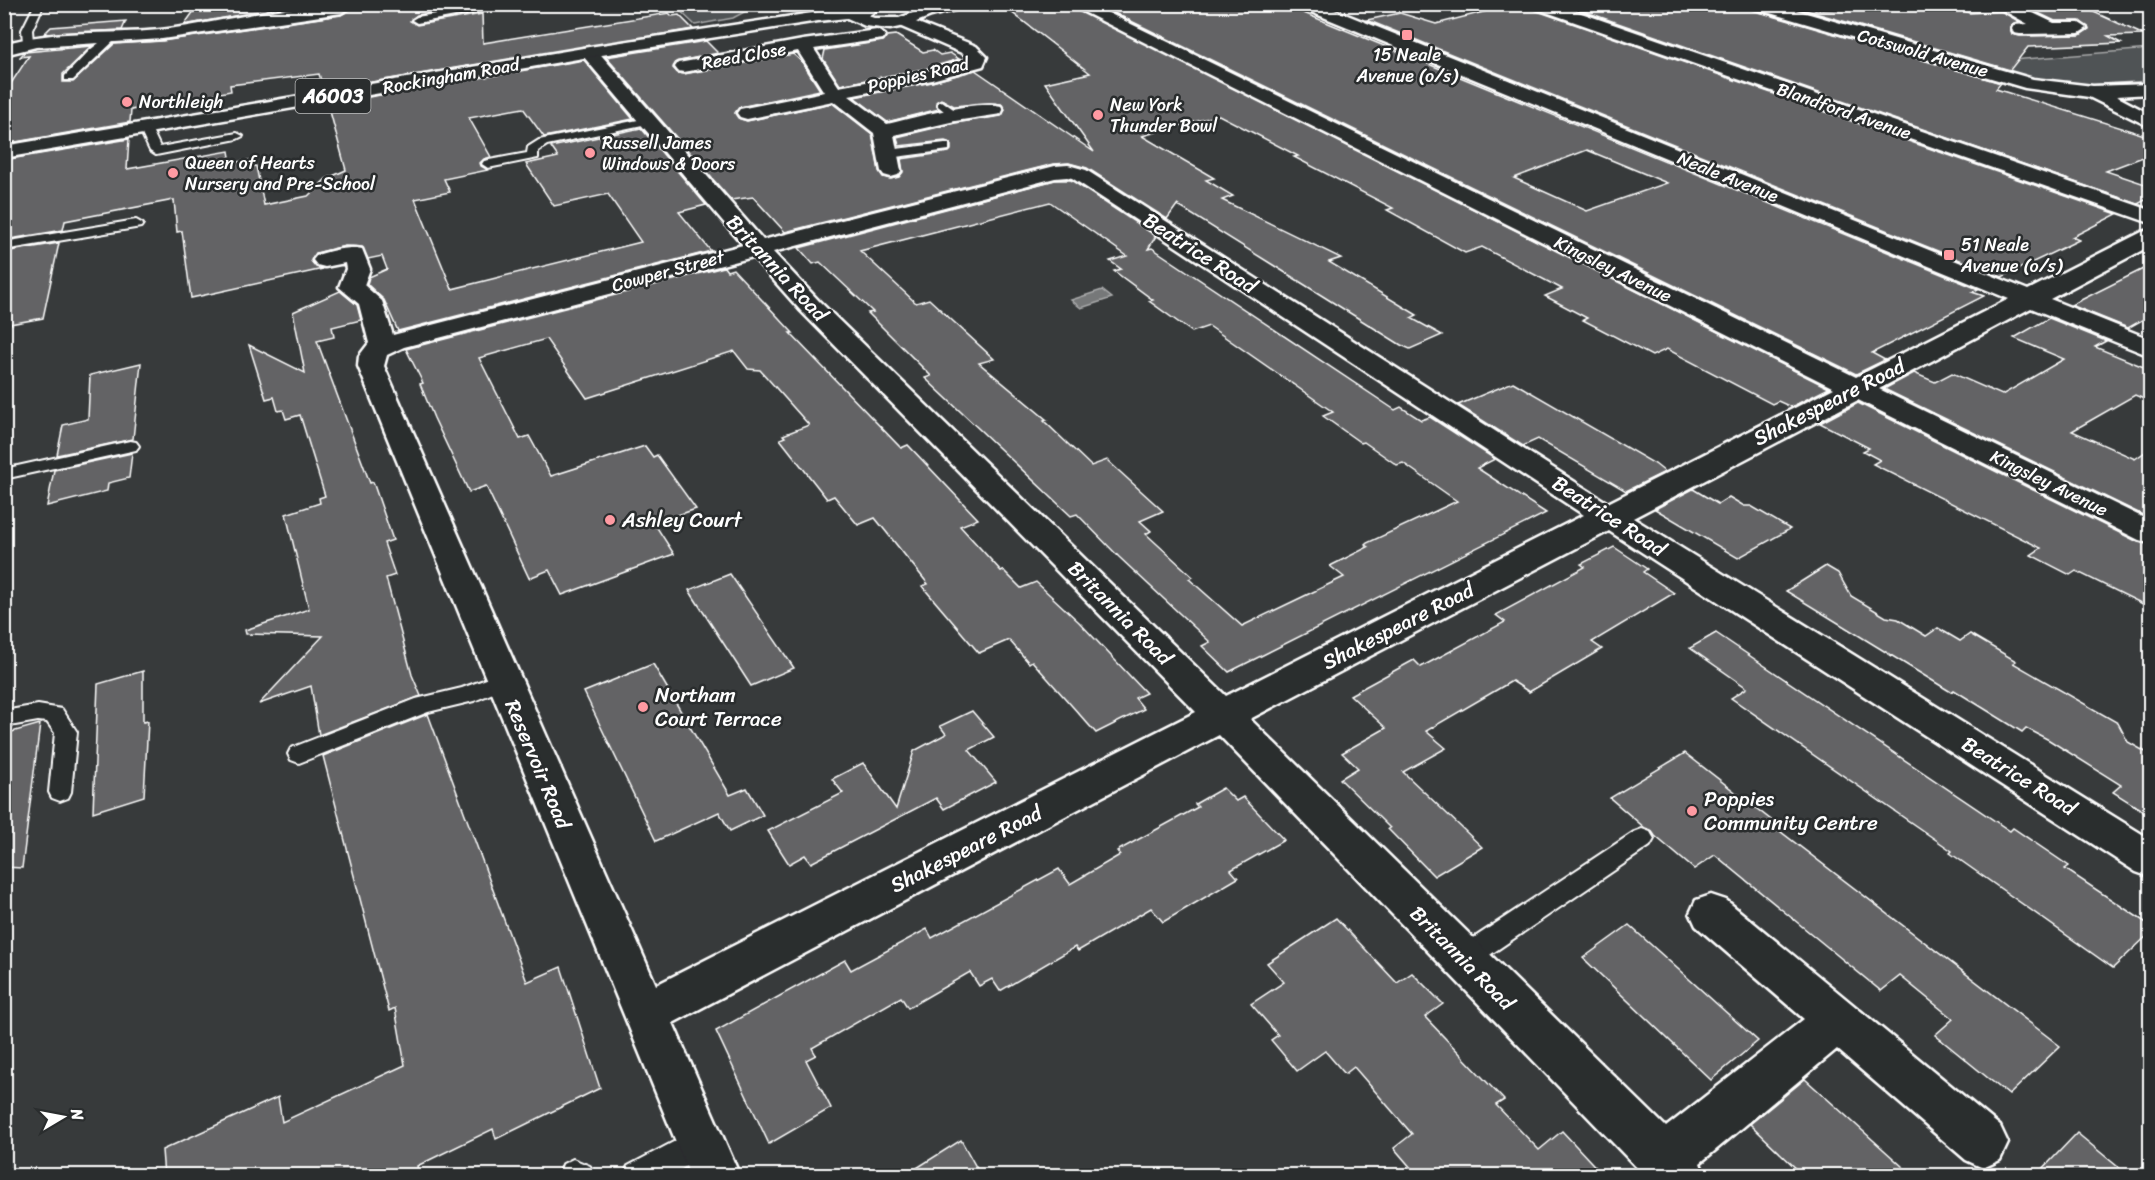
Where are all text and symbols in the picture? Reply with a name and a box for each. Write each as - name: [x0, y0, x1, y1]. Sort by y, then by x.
- street label: Cotswold Avenue: [1854, 19, 1992, 87]
- marker: 15 Neale Avenue (o/s): [1400, 28, 1414, 42]
- street label: Reed Close: [699, 33, 789, 79]
- place label: 15 Neale Avenue (o/s): [1355, 39, 1459, 92]
- street label: Poppies Road: [864, 47, 973, 102]
- street label: Rockingham Road: [380, 48, 523, 104]
- street label: Blandford Avenue: [1772, 73, 1916, 149]
- road number: A6003: [296, 79, 370, 113]
- place label: Northleigh: [139, 86, 223, 118]
- place label: New York Thunder Bowl: [1110, 89, 1218, 142]
- marker: Northleigh: [120, 95, 134, 109]
- marker: New York Thunder Bowl: [1091, 108, 1105, 122]
- place label: Russell James Windows & Doors: [602, 127, 736, 180]
- street label: Neale Avenue: [1673, 142, 1784, 212]
- marker: Russell James Windows & Doors: [583, 146, 597, 160]
- place label: Queen of Hearts Nursery and Pre-School: [185, 147, 376, 200]
- marker: Queen of Hearts Nursery and Pre-School: [166, 166, 180, 180]
- street label: Beatrice Road: [1135, 202, 1266, 305]
- street label: Britannia Road: [716, 205, 839, 332]
- street label: Kingsley Avenue: [1548, 227, 1678, 311]
- place label: 51 Neale Avenue (o/s): [1960, 229, 2064, 282]
- street label: Cowper Street: [608, 240, 729, 301]
- marker: 51 Neale Avenue (o/s): [1942, 248, 1956, 262]
- street label: Shakespeare Road: [1746, 346, 1914, 457]
- street label: Kingsley Avenue: [1984, 441, 2114, 525]
- street label: Beatrice Road: [1544, 465, 1675, 568]
- place label: Ashley Court: [621, 501, 743, 539]
- marker: Ashley Court: [603, 513, 617, 527]
- street label: Britannia Road: [1058, 551, 1183, 676]
- street label: Shakespeare Road: [1315, 570, 1483, 681]
- place label: Northam Court Terrace: [655, 676, 782, 738]
- street label: Reservoir Road: [494, 693, 583, 837]
- marker: Northam Court Terrace: [636, 700, 650, 714]
- street label: Beatrice Road: [1954, 725, 2086, 828]
- place label: Poppies Community Centre: [1704, 780, 1878, 842]
- street label: Shakespeare Road: [883, 793, 1051, 904]
- marker: Poppies Community Centre: [1685, 804, 1699, 818]
- street label: Britannia Road: [1400, 896, 1525, 1021]
- north arrow: [33, 1087, 93, 1147]
- text: N: [62, 1106, 93, 1123]

